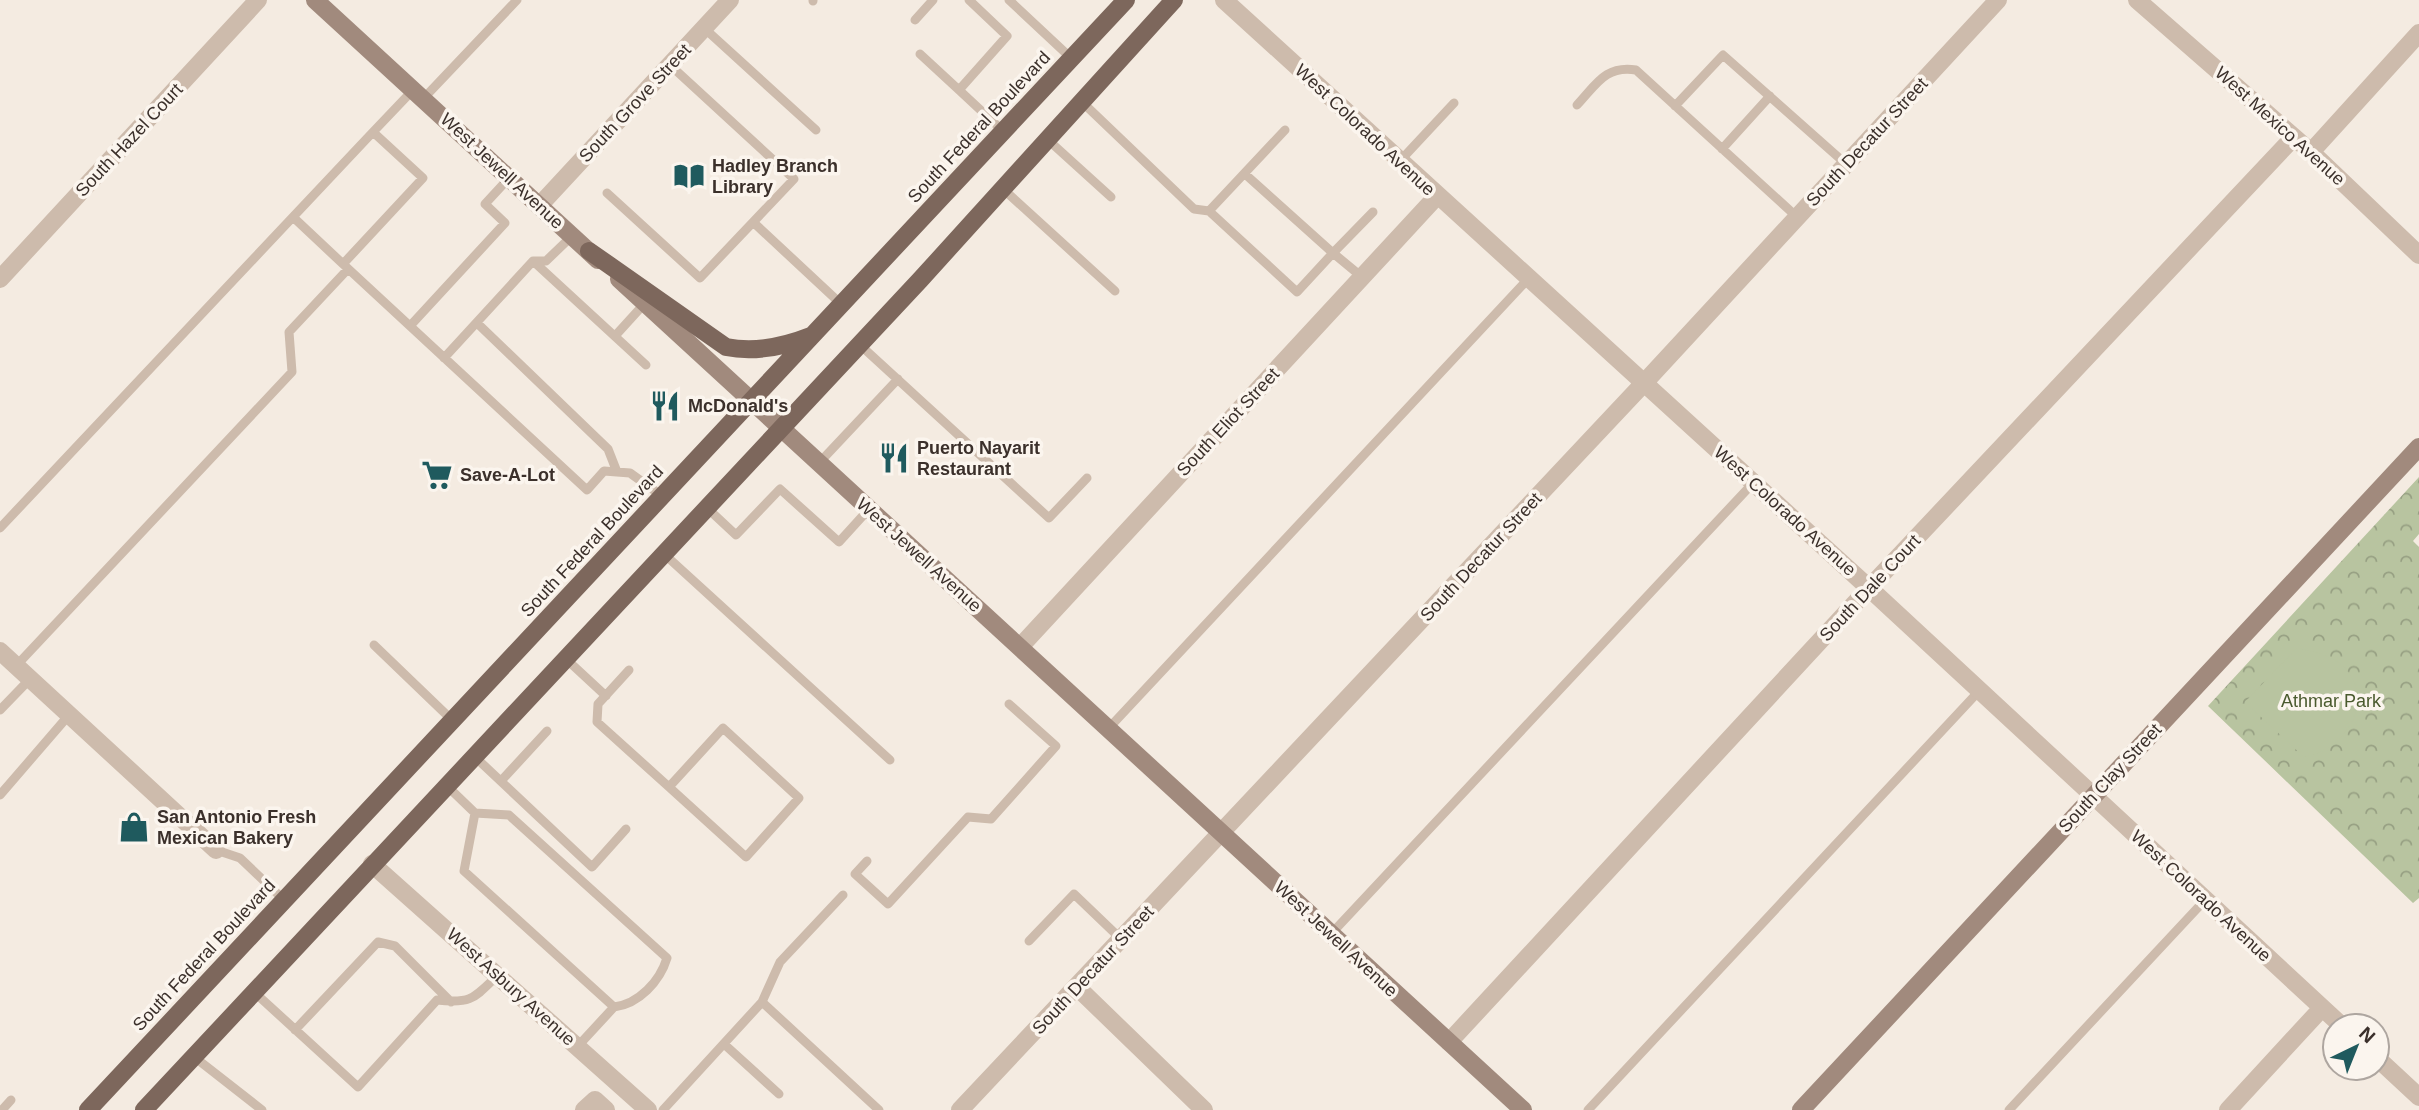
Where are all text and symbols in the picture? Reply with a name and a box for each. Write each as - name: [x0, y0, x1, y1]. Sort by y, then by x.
- street label: South Grove Street: [575, 40, 695, 166]
- street label: South Federal Boulevard: [904, 47, 1054, 207]
- street label: West Colorado Avenue: [1291, 60, 1439, 200]
- street label: West Mexico Avenue: [2211, 63, 2349, 189]
- street label: South Decatur Street: [1802, 74, 1932, 210]
- street label: South Hazel Court: [72, 79, 186, 201]
- street label: West Jewell Avenue: [437, 109, 567, 233]
- place label: Hadley Branch Library: [712, 156, 838, 197]
- library icon: Hadley Branch Library: [672, 159, 706, 193]
- street label: South Eliot Street: [1173, 364, 1283, 480]
- restaurant icon: McDonald's: [648, 389, 682, 423]
- place label: McDonald's: [688, 396, 788, 416]
- place label: Puerto Nayarit Restaurant: [917, 438, 1040, 479]
- restaurant icon: Puerto Nayarit Restaurant: [877, 441, 911, 475]
- street label: West Colorado Avenue: [1710, 442, 1860, 580]
- supermarket icon: Save-A-Lot: [420, 458, 454, 492]
- street label: South Federal Boulevard: [517, 461, 667, 621]
- place label: Save-A-Lot: [460, 465, 555, 485]
- street label: South Decatur Street: [1416, 489, 1546, 625]
- street label: West Jewell Avenue: [853, 494, 985, 616]
- street label: South Dale Court: [1816, 531, 1924, 645]
- park label: Athmar Park: [2281, 691, 2382, 711]
- street label: South Clay Street: [2055, 720, 2165, 836]
- place label: San Antonio Fresh Mexican Bakery: [157, 807, 316, 848]
- shop icon: San Antonio Fresh Mexican Bakery: [117, 810, 151, 844]
- street label: West Colorado Avenue: [2127, 826, 2275, 966]
- street label: South Federal Boulevard: [129, 875, 279, 1035]
- street label: West Jewell Avenue: [1271, 877, 1401, 1001]
- street label: South Decatur Street: [1028, 902, 1158, 1038]
- street label: West Asbury Avenue: [443, 924, 579, 1050]
- north arrow: [2321, 1012, 2391, 1082]
- text: N: [2355, 1023, 2379, 1047]

